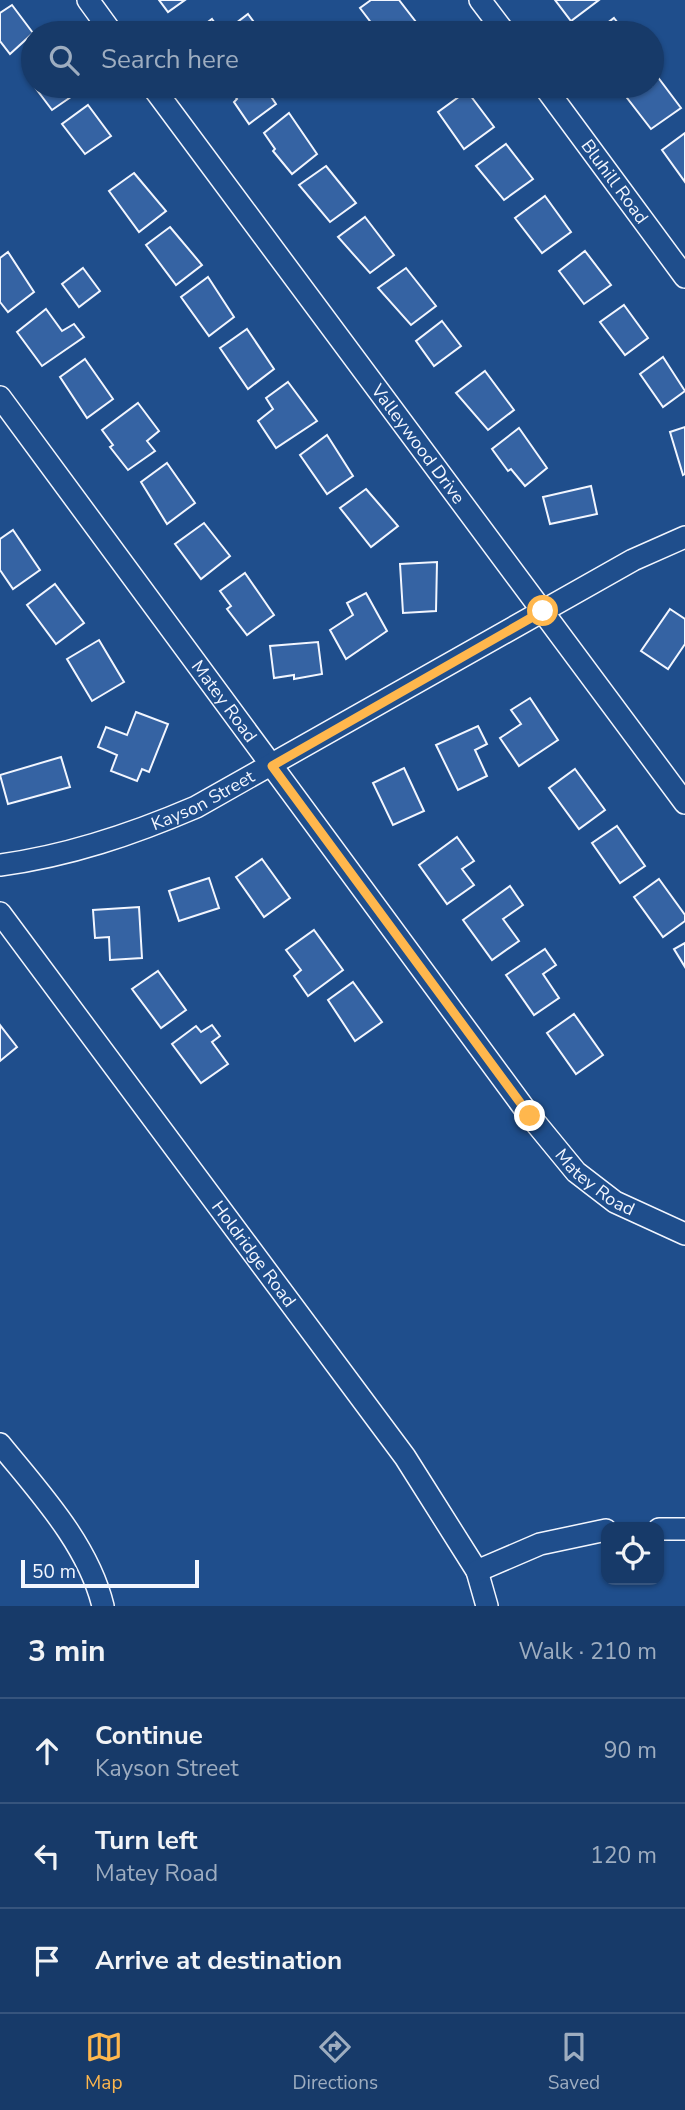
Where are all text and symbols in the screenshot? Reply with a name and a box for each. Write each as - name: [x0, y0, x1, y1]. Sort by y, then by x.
- search box: [21, 21, 664, 98]
- icon: search: [45, 41, 83, 79]
- text: Search here: [101, 42, 239, 77]
- street label: Bluhill Road: [576, 135, 654, 229]
- street label: Valleywood Drive: [365, 378, 471, 509]
- route start: [527, 595, 558, 626]
- street label: Matey Road: [186, 655, 263, 747]
- street label: Kayson Street: [148, 764, 259, 836]
- route end: [514, 1100, 545, 1131]
- street label: Matey Road: [550, 1144, 638, 1221]
- street label: Holdridge Road: [206, 1196, 301, 1312]
- map controls: [601, 1522, 664, 1585]
- button: locate: [601, 1522, 664, 1585]
- scale bar: [21, 1557, 200, 1589]
- text: 50 m: [32, 1559, 76, 1585]
- text: 3 min: [28, 1631, 106, 1672]
- text: Walk · 210 m: [518, 1636, 657, 1667]
- text: Continue: [95, 1718, 203, 1753]
- icon: ahead: [28, 1732, 66, 1770]
- text: 90 m: [604, 1735, 657, 1766]
- text: Kayson Street: [95, 1753, 239, 1784]
- text: Turn left: [95, 1823, 198, 1858]
- icon: left: [28, 1837, 66, 1875]
- text: 120 m: [590, 1840, 657, 1871]
- text: Matey Road: [95, 1858, 218, 1889]
- icon: arrive: [28, 1942, 66, 1980]
- text: Arrive at destination: [95, 1943, 342, 1978]
- tab: Map: [85, 2028, 123, 2096]
- tab: Directions: [292, 2028, 378, 2096]
- tab: Saved: [548, 2028, 600, 2096]

